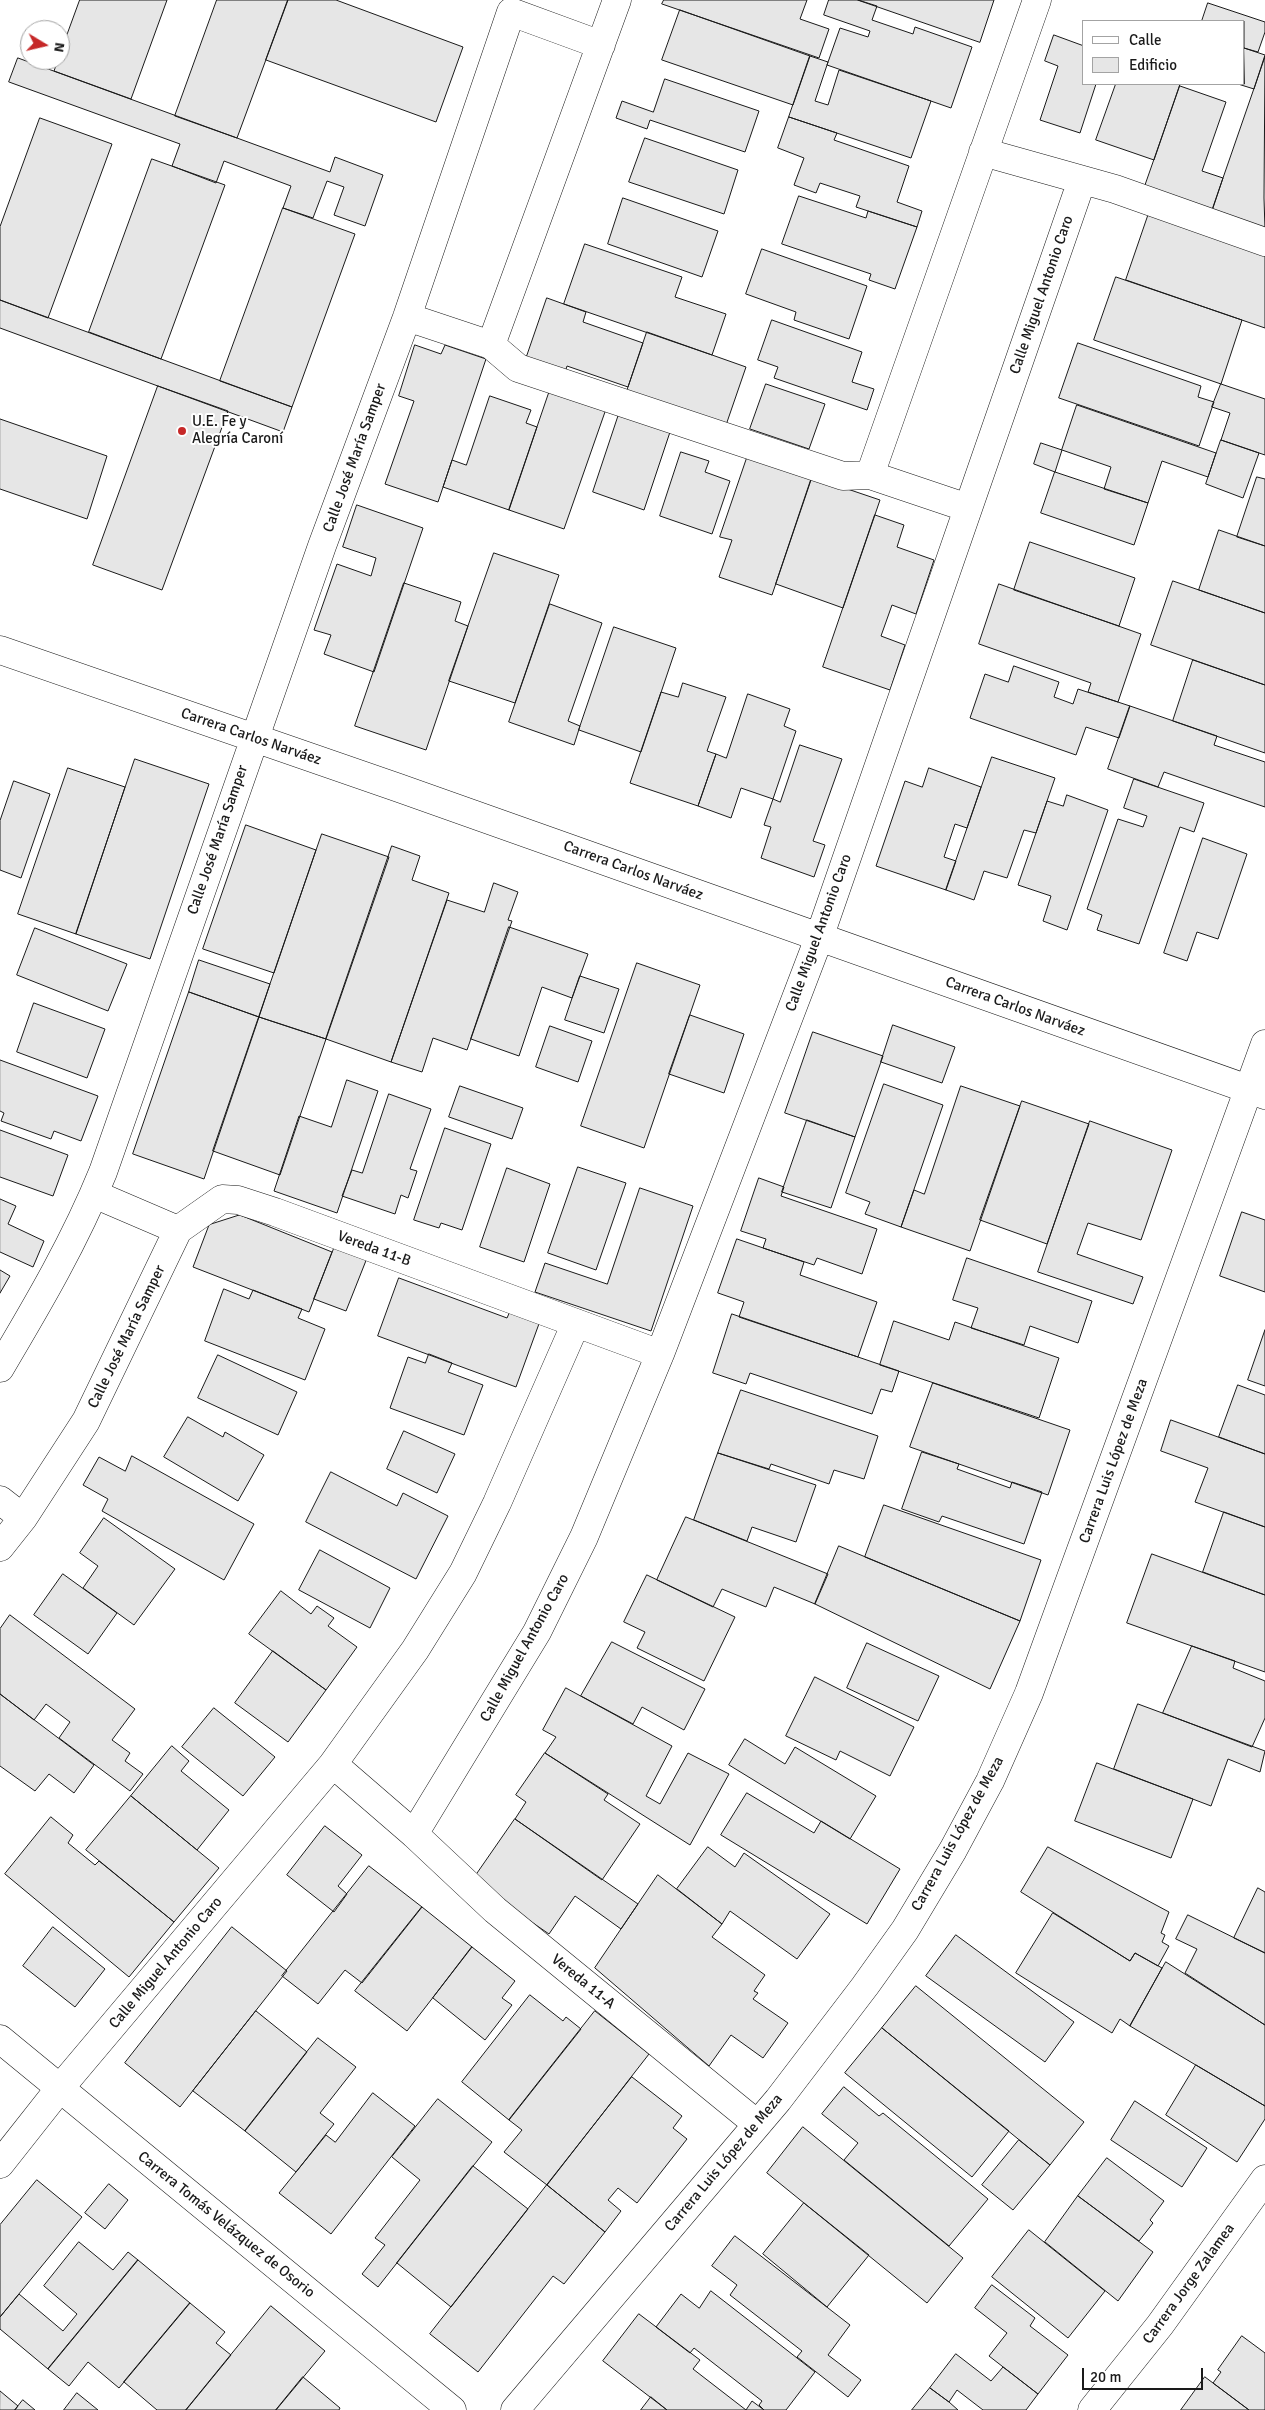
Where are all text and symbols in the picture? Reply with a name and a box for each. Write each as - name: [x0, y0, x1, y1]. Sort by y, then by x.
- north arrow: [20, 20, 70, 70]
- legend: [1082, 20, 1245, 85]
- text: Calle: [1129, 31, 1162, 49]
- text: N: [50, 41, 68, 53]
- text: Edificio: [1129, 56, 1177, 74]
- street label: Calle Miguel Antonio Caro: [1006, 213, 1078, 377]
- street label: Calle José María Samper: [320, 381, 390, 535]
- place label: U.E. Fe y Alegría Caroní: [192, 413, 283, 448]
- marker: U.E. Fe y Alegría Caroní: [176, 425, 188, 437]
- street label: Carrera Carlos Narváez: [178, 704, 324, 770]
- street label: Calle José María Samper: [184, 763, 252, 917]
- street label: Carrera Carlos Narváez: [561, 837, 705, 905]
- street label: Calle Miguel Antonio Caro: [782, 852, 856, 1014]
- street label: Carrera Carlos Narváez: [943, 973, 1087, 1041]
- street label: Vereda 11-B: [335, 1227, 413, 1271]
- street label: Calle José María Samper: [84, 1262, 170, 1412]
- street label: Carrera Luis López de Meza: [1076, 1376, 1152, 1546]
- street label: Calle Miguel Antonio Caro: [477, 1571, 573, 1725]
- street label: Carrera Luis López de Meza: [908, 1754, 1008, 1914]
- street label: Calle Miguel Antonio Caro: [106, 1893, 226, 2033]
- street label: Vereda 11-A: [547, 1951, 619, 2013]
- street label: Carrera Luis López de Meza: [661, 2091, 787, 2235]
- street label: Carrera Tomás Velázquez de Osorio: [134, 2148, 318, 2302]
- street label: Carrera Jorge Zalamea: [1139, 2220, 1239, 2348]
- scale bar: [1085, 2358, 1206, 2390]
- text: 20 m: [1090, 2368, 1121, 2386]

